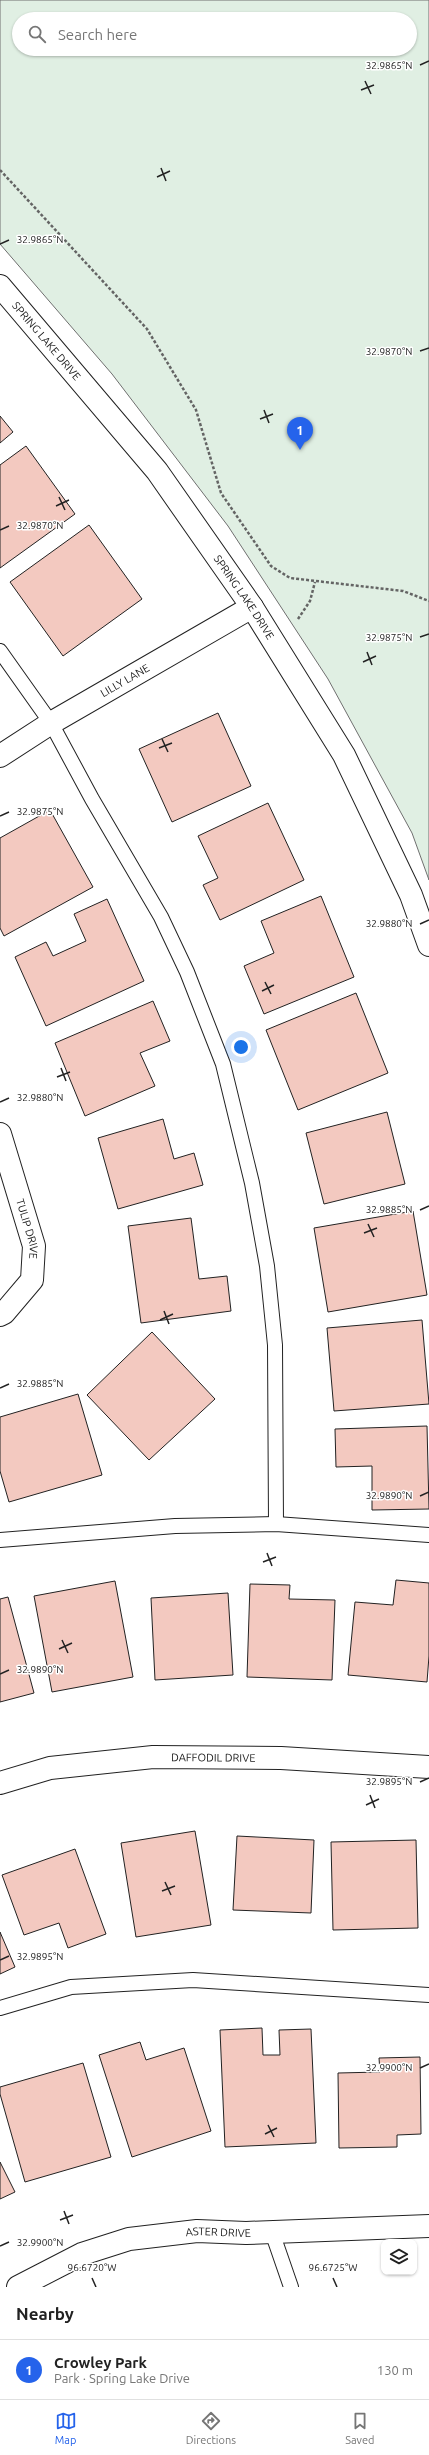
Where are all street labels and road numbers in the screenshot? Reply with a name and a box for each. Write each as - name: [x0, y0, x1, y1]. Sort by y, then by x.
- street label: SPRING LAKE DRIVE: [10, 299, 83, 382]
- street label: SPRING LAKE DRIVE: [212, 553, 277, 642]
- street label: LILLY LANE: [98, 662, 151, 699]
- street label: TULIP DRIVE: [14, 1197, 40, 1259]
- street label: DAFFODIL DRIVE: [171, 1751, 255, 1764]
- street label: ASTER DRIVE: [185, 2225, 251, 2239]

